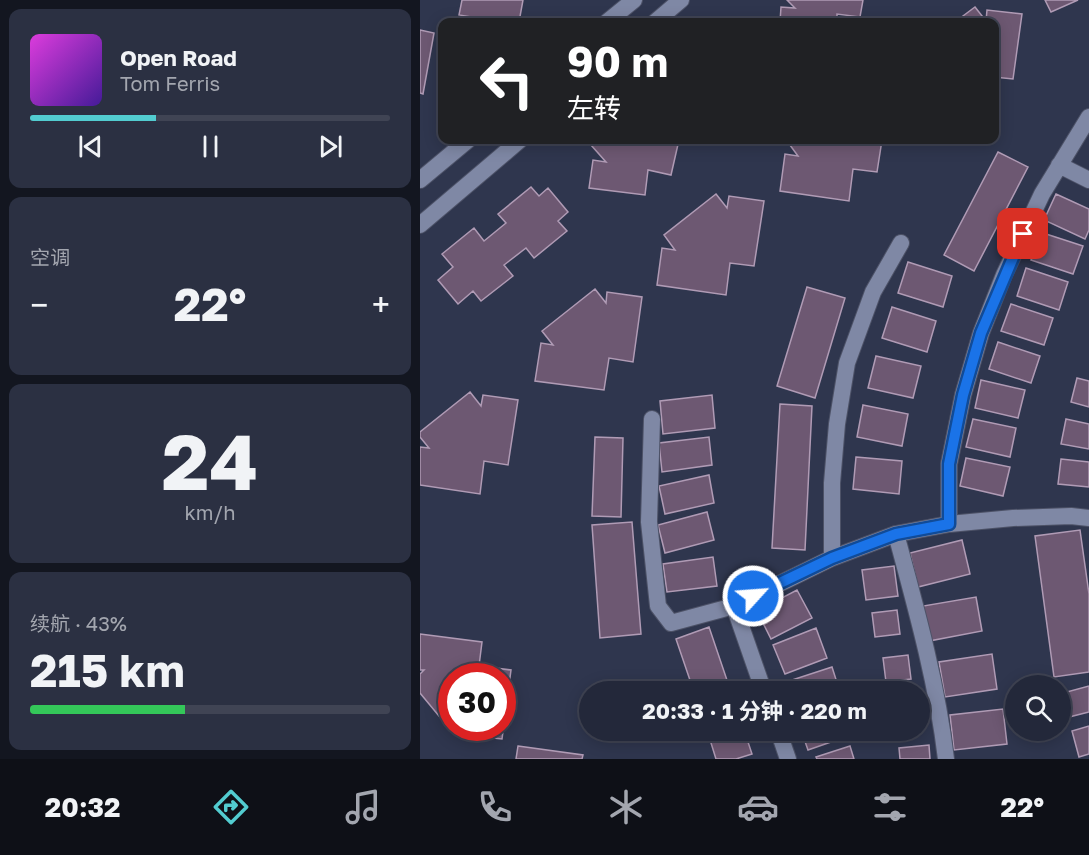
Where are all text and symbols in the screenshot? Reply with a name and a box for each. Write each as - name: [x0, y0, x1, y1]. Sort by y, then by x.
- text: 90 m: [567, 36, 668, 86]
- icon: left: [468, 42, 546, 120]
- text: Open Road: [120, 44, 237, 71]
- text: Tom Ferris: [120, 71, 220, 95]
- text: 左转: [567, 92, 621, 124]
- icon: previous: [74, 130, 107, 163]
- icon: pause: [194, 130, 227, 163]
- icon: next: [314, 130, 347, 163]
- pin: [997, 208, 1048, 259]
- icon: arrive: [1006, 217, 1039, 250]
- text: 空调: [30, 245, 70, 269]
- text: 22°: [174, 277, 246, 331]
- text: −: [30, 285, 48, 324]
- text: +: [372, 285, 390, 324]
- text: 24: [162, 414, 258, 507]
- text: km/h: [185, 500, 235, 524]
- position arrow: [721, 564, 785, 628]
- text: 续航 · 43%: [30, 611, 127, 635]
- text: 215 km: [30, 643, 185, 697]
- speed limit sign: 30: [438, 663, 516, 741]
- map controls: [1005, 675, 1071, 741]
- button: search: [1005, 675, 1071, 741]
- text: 20:33 · 1 分钟 · 220 m: [642, 697, 867, 724]
- icon: directions: [210, 786, 252, 828]
- icon: music: [342, 786, 384, 828]
- icon: phone: [474, 786, 516, 828]
- icon: climate: [605, 786, 647, 828]
- icon: car: [737, 786, 779, 828]
- icon: filters: [869, 786, 911, 828]
- text: 20:32: [45, 791, 120, 823]
- text: 22°: [1001, 791, 1044, 823]

